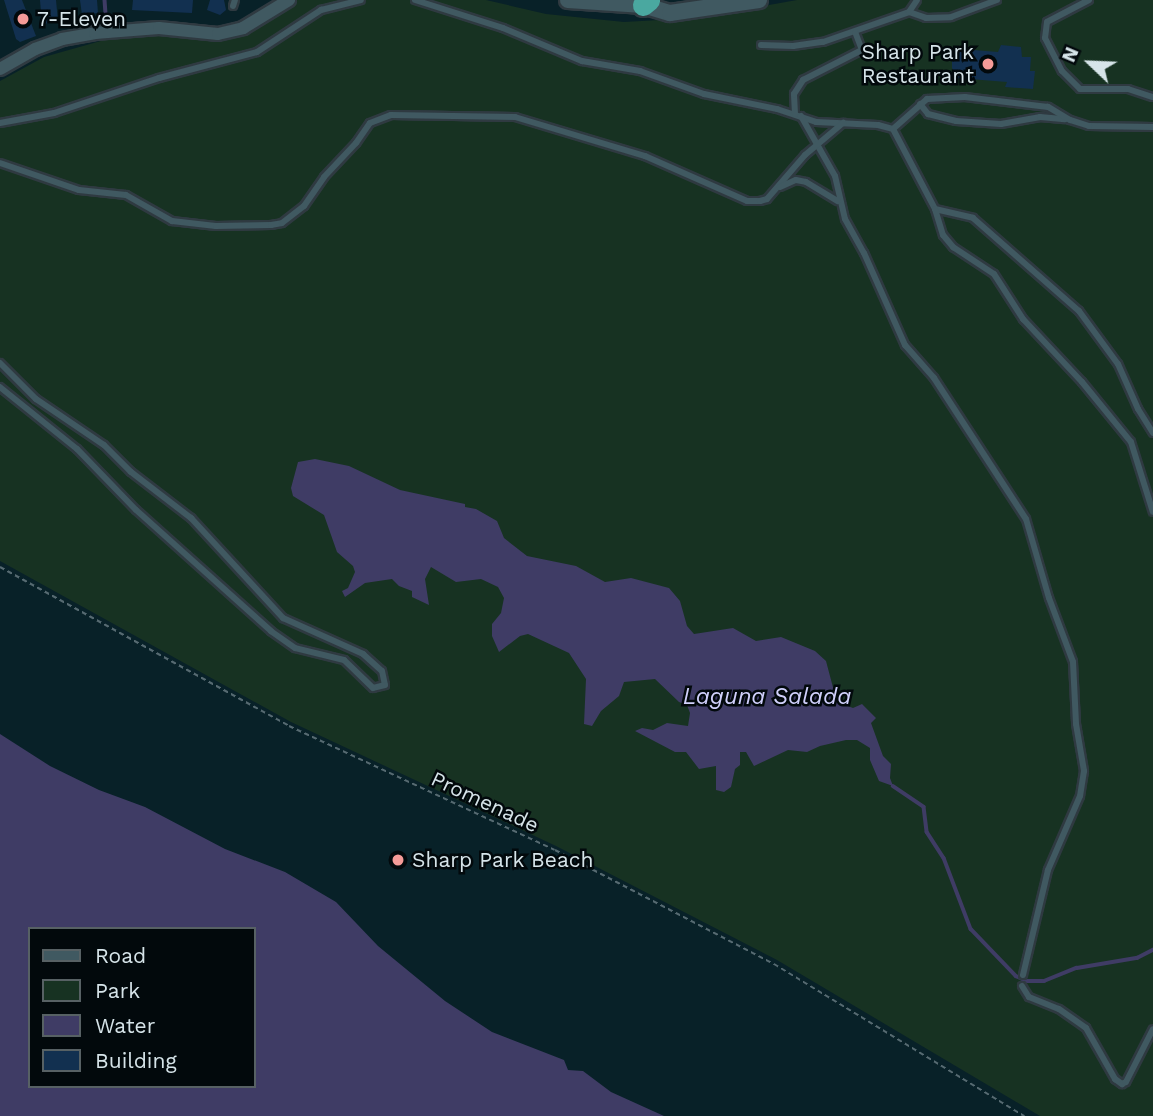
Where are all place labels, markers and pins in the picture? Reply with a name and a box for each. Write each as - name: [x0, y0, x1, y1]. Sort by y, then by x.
- place label: 7-Eleven: [37, 6, 126, 32]
- marker: 7-Eleven: [15, 11, 31, 27]
- place label: Sharp Park Restaurant: [862, 39, 974, 89]
- marker: Sharp Park Restaurant: [980, 56, 996, 72]
- place label: Sharp Park Beach: [412, 847, 594, 873]
- marker: Sharp Park Beach: [390, 852, 406, 868]

